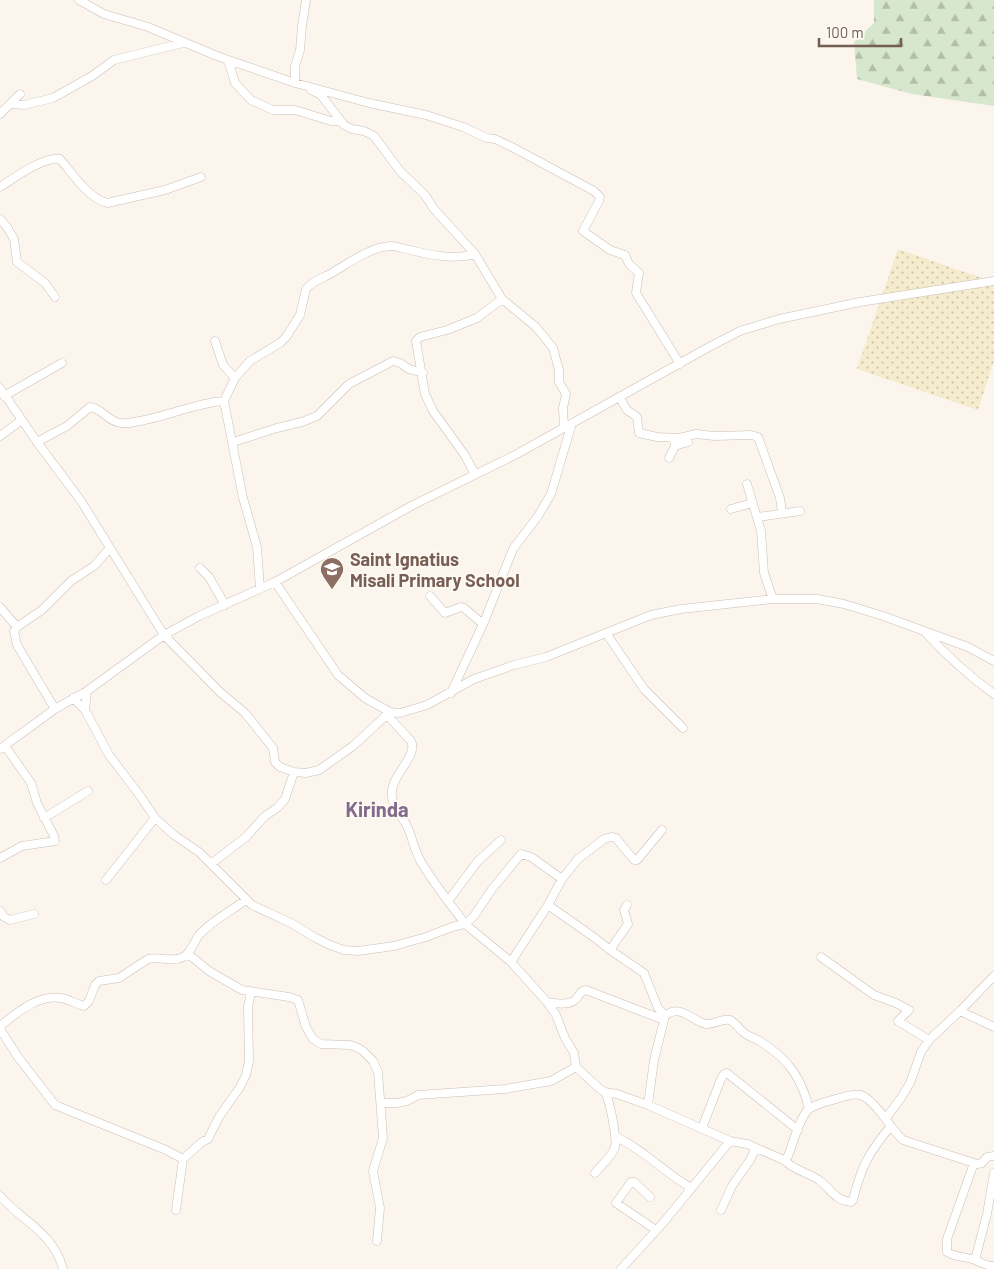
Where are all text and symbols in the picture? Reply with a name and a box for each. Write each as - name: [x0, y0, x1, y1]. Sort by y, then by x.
- scale bar: [819, 15, 902, 47]
- text: 100 m: [826, 23, 864, 41]
- place label: Saint Ignatius Misali Primary School: [350, 548, 520, 591]
- school or university icon: Saint Ignatius Misali Primary School: [319, 556, 345, 590]
- district label: Kirinda: [345, 797, 409, 821]

